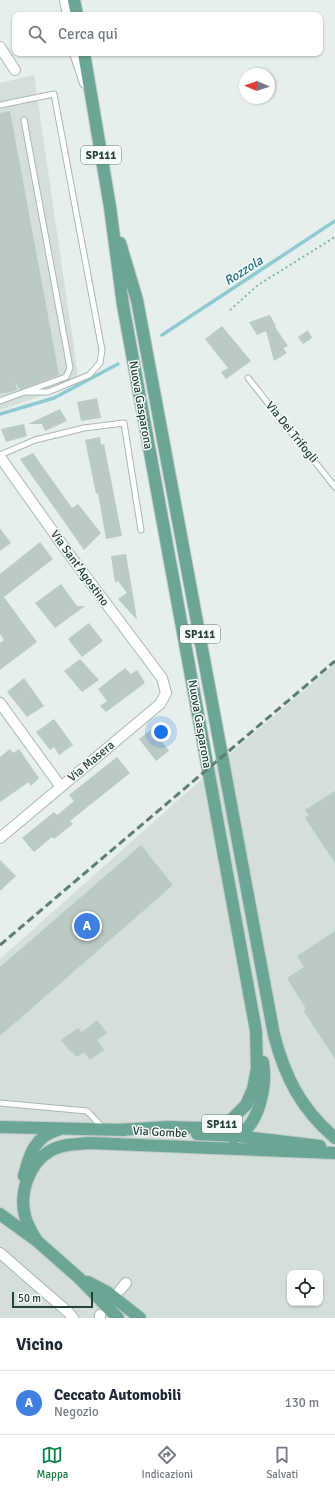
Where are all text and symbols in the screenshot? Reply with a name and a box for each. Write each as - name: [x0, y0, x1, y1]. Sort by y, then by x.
- search box: [12, 12, 323, 56]
- icon: search: [26, 23, 48, 45]
- text: Cerca qui: [58, 25, 118, 43]
- north arrow: [239, 68, 275, 104]
- road number: SP111: [81, 146, 121, 164]
- water label: Rozzola: [221, 252, 266, 289]
- street label: Nuova Gasparona: [125, 360, 156, 450]
- street label: Via Dei Trifogli: [262, 398, 321, 466]
- street label: Via Sant'Agostino: [47, 527, 112, 609]
- road number: SP111: [180, 625, 220, 643]
- street label: Nuova Gasparona: [184, 679, 215, 769]
- your location: [151, 722, 171, 742]
- street label: Via Masera: [65, 738, 118, 785]
- pin: A: [74, 911, 100, 941]
- road number: SP111: [202, 1115, 242, 1133]
- street label: Via Gombe: [132, 1124, 188, 1141]
- map controls: [287, 1270, 323, 1306]
- button: locate: [287, 1270, 323, 1306]
- scale bar: [12, 1290, 93, 1309]
- text: 50 m: [18, 1292, 41, 1305]
- text: Vicino: [16, 1334, 63, 1355]
- text: Ceccato Automobili: [54, 1386, 181, 1404]
- text: A: [25, 1395, 33, 1411]
- text: 130 m: [285, 1395, 319, 1411]
- text: Negozio: [54, 1404, 99, 1420]
- tab: Mappa: [37, 1444, 68, 1481]
- tab: Indicazioni: [142, 1444, 193, 1481]
- tab: Salvati: [266, 1444, 298, 1481]

